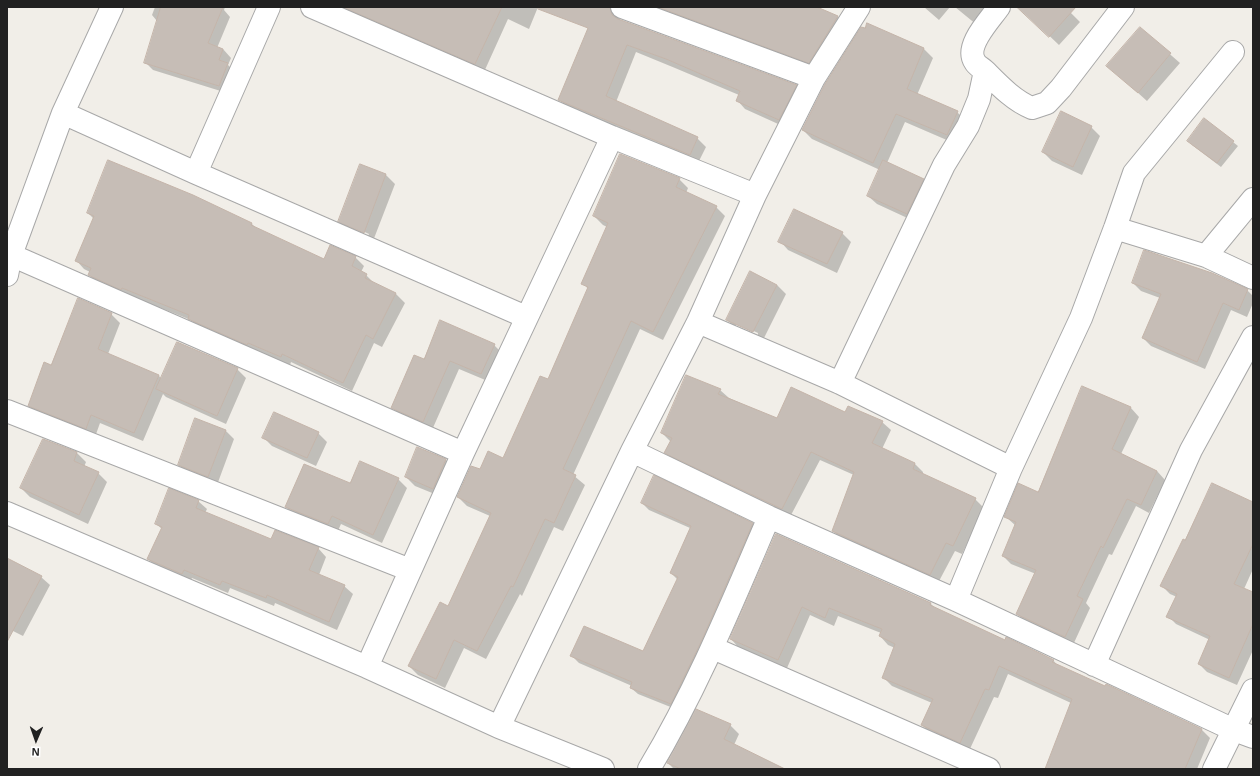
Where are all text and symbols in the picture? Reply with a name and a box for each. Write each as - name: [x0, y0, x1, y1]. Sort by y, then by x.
- north arrow: [16, 720, 56, 760]
- text: N: [31, 746, 40, 758]

